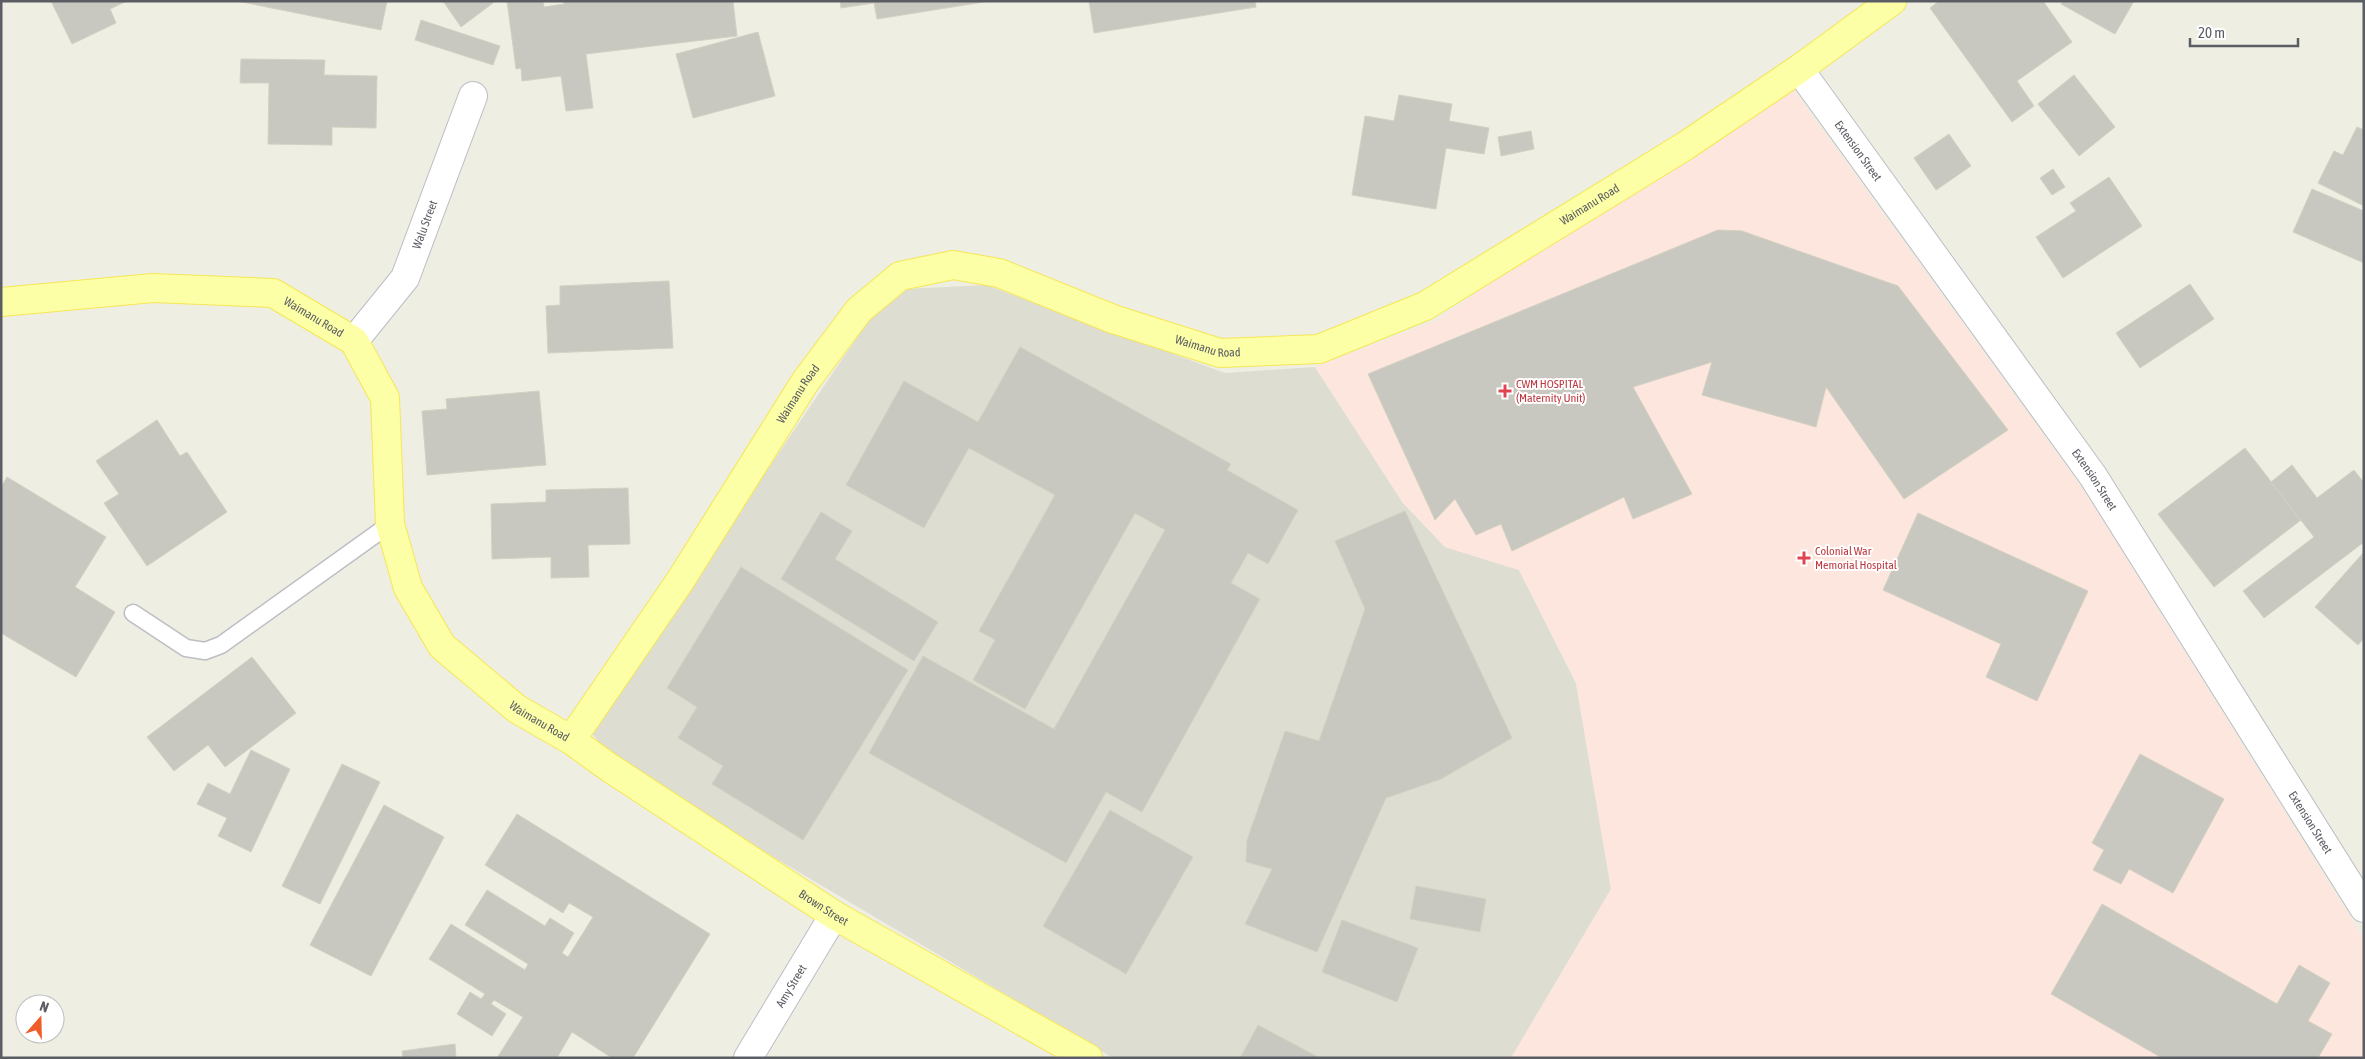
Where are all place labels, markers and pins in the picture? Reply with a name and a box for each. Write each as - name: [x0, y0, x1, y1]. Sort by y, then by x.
- place label: CWM HOSPITAL (Maternity Unit): [1516, 377, 1586, 405]
- marker: CWM HOSPITAL (Maternity Unit): [1498, 384, 1512, 398]
- place label: Colonial War Memorial Hospital: [1815, 544, 1898, 572]
- marker: Colonial War Memorial Hospital: [1797, 551, 1811, 565]

